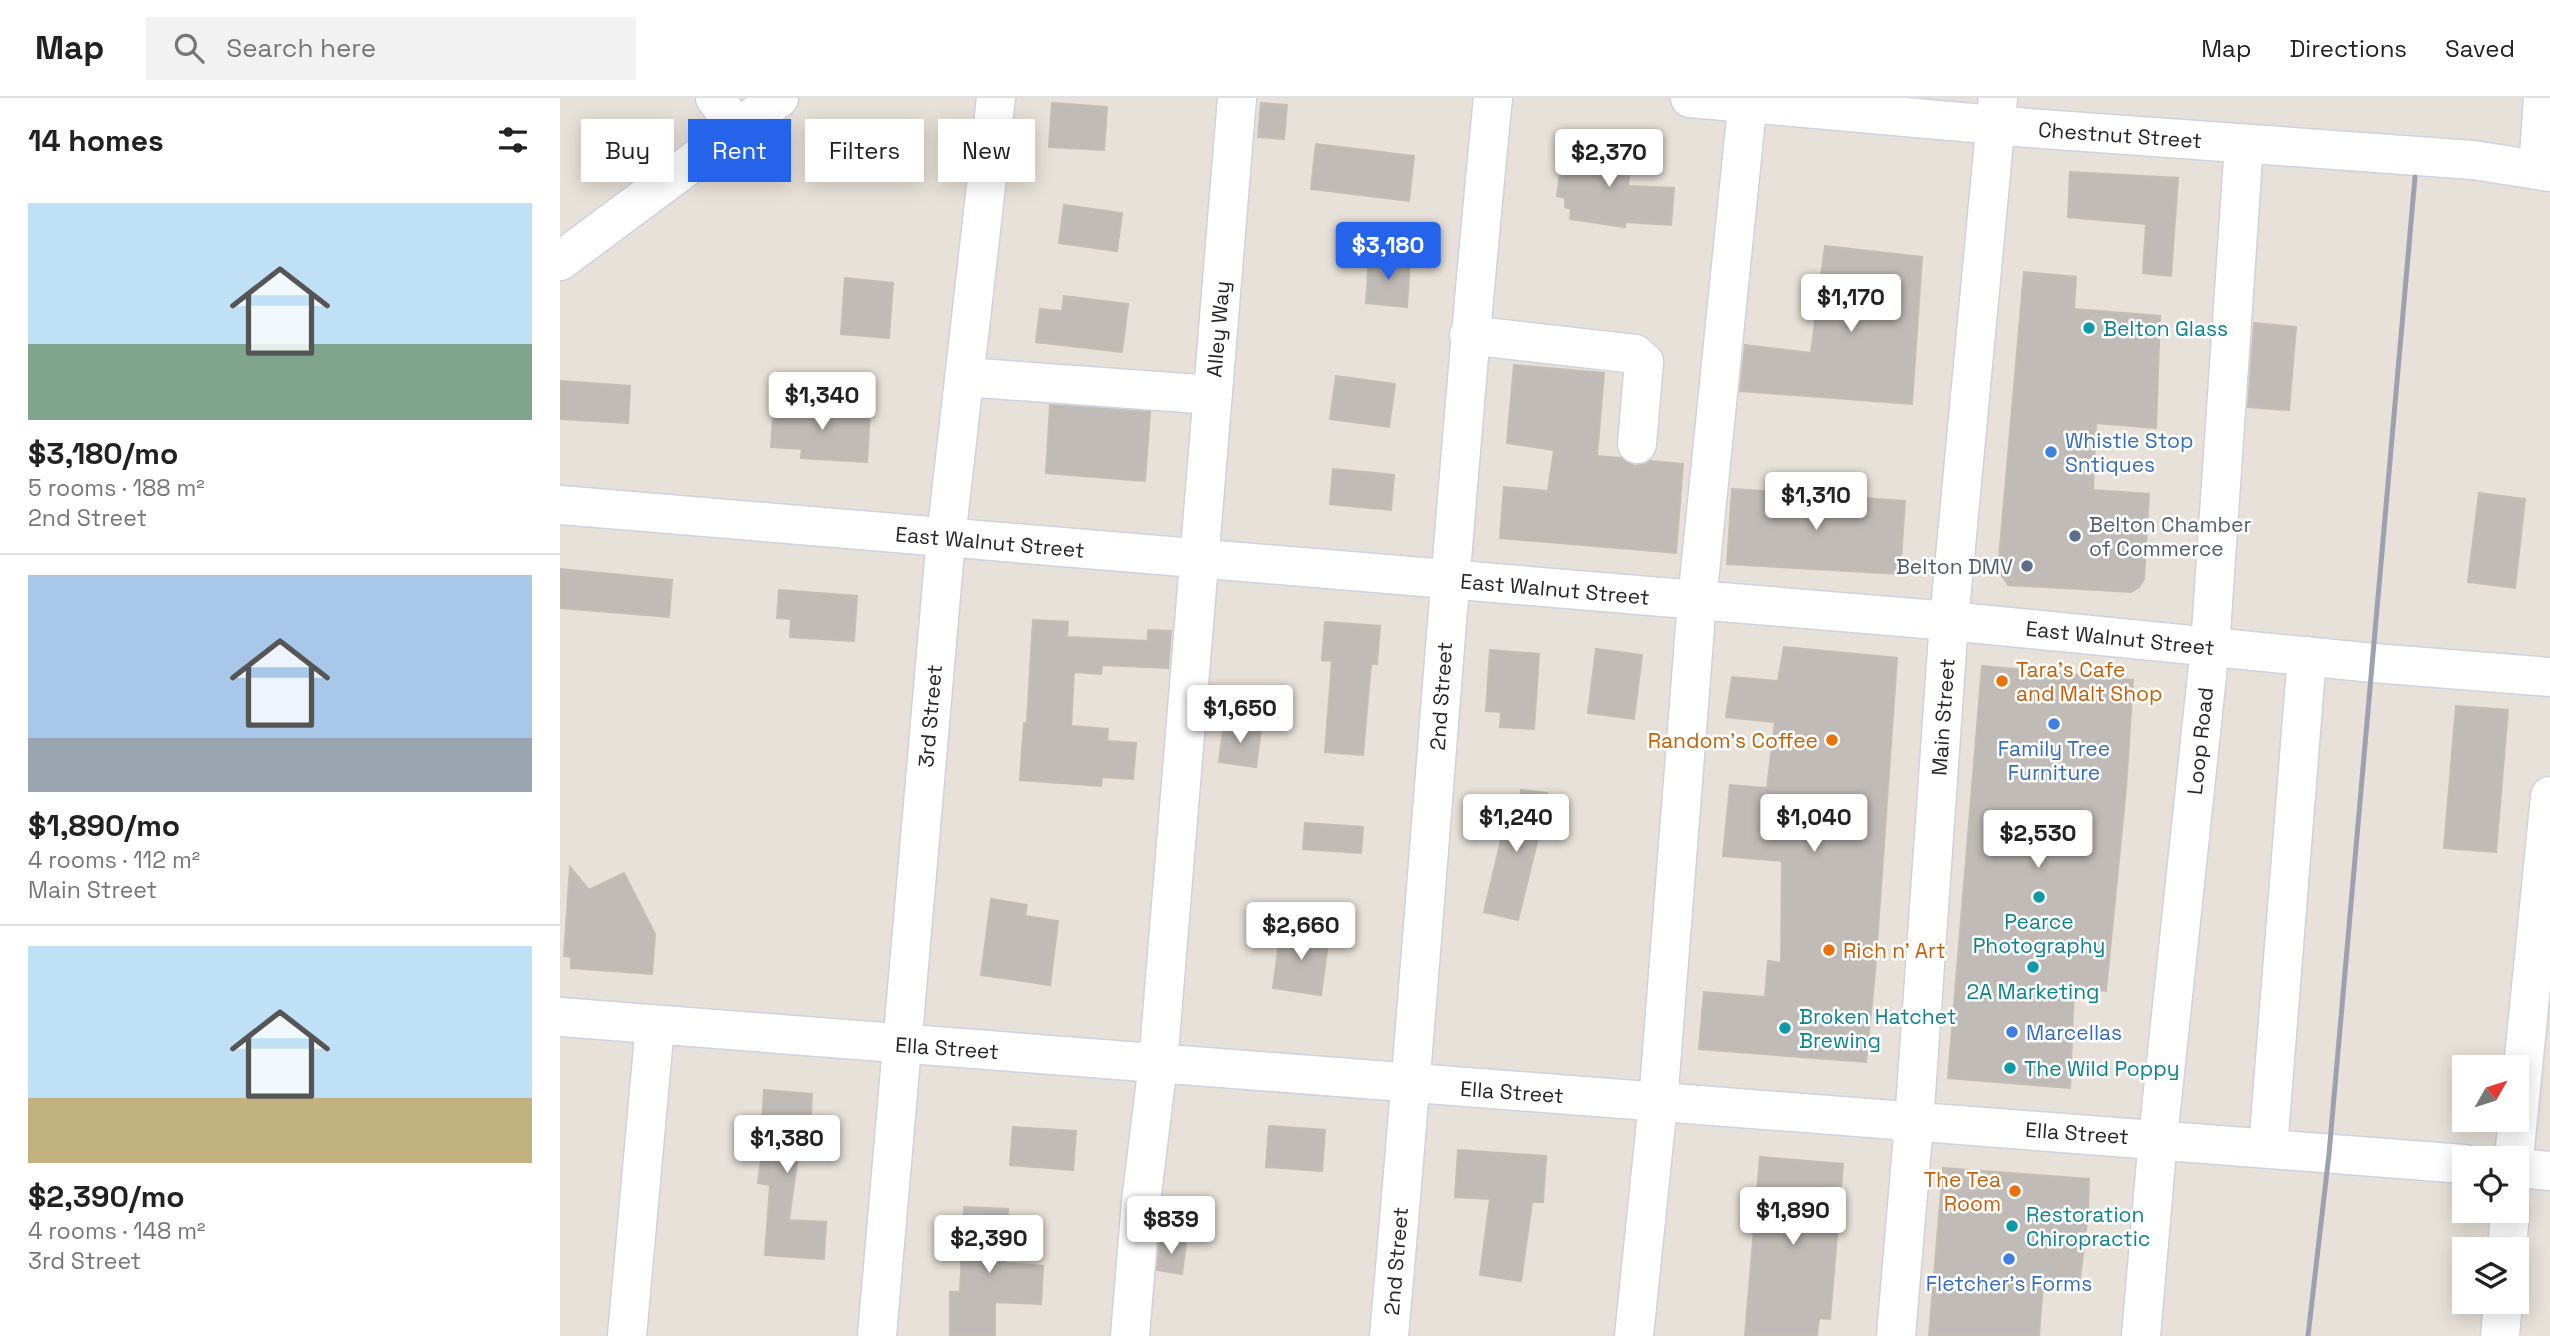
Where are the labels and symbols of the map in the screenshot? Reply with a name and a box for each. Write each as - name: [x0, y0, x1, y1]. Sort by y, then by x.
- street label: Chestnut Street: [2037, 116, 2203, 154]
- pin: $2,370: [1552, 130, 1666, 189]
- pin: $3,180: [1331, 222, 1445, 282]
- pin: $1,170: [1794, 274, 1908, 334]
- street label: Alley Way: [1200, 280, 1236, 378]
- place label: Belton Glass: [2103, 315, 2228, 342]
- marker: Belton Glass: [2081, 320, 2097, 336]
- pin: $1,340: [765, 372, 879, 432]
- place label: Whistle Stop Sntiques: [2065, 427, 2194, 478]
- marker: Whistle Stop Sntiques: [2043, 444, 2059, 460]
- pin: $1,310: [1759, 472, 1873, 532]
- place label: Belton Chamber of Commerce: [2089, 511, 2251, 562]
- street label: East Walnut Street: [894, 520, 1086, 564]
- marker: Belton Chamber of Commerce: [2067, 528, 2083, 544]
- place label: Belton DMV: [1896, 553, 2013, 580]
- marker: Belton DMV: [2019, 558, 2035, 574]
- street label: East Walnut Street: [1459, 567, 1651, 611]
- street label: East Walnut Street: [2024, 615, 2216, 661]
- street label: 2nd Street: [1424, 641, 1458, 751]
- place label: Tara's Cafe and Malt Shop: [2016, 656, 2163, 707]
- street label: Main Street: [1925, 657, 1961, 777]
- street label: 3rd Street: [912, 663, 948, 769]
- marker: Tara's Cafe and Malt Shop: [1994, 673, 2010, 689]
- pin: $1,650: [1183, 686, 1297, 745]
- street label: Loop Road: [2181, 686, 2219, 796]
- marker: Family Tree Furniture: [2046, 716, 2062, 732]
- place label: Random's Coffee: [1648, 727, 1818, 754]
- marker: Random's Coffee: [1824, 732, 1840, 748]
- place label: Family Tree Furniture: [1998, 735, 2110, 786]
- pin: $1,240: [1459, 794, 1573, 854]
- pin: $1,040: [1757, 794, 1871, 854]
- pin: $2,530: [1981, 810, 2095, 870]
- marker: Pearce Photography: [2031, 889, 2047, 905]
- pin: $2,660: [1244, 902, 1358, 962]
- place label: Pearce Photography: [1973, 908, 2105, 959]
- place label: Rich n' Art: [1843, 937, 1946, 964]
- marker: Rich n' Art: [1821, 942, 1837, 958]
- marker: 2A Marketing: [2025, 959, 2041, 975]
- place label: 2A Marketing: [1966, 978, 2100, 1005]
- place label: Broken Hatchet Brewing: [1799, 1003, 1956, 1054]
- place label: Marcellas: [2026, 1019, 2122, 1046]
- marker: Broken Hatchet Brewing: [1777, 1020, 1793, 1036]
- marker: Marcellas: [2004, 1024, 2020, 1040]
- street label: Ella Street: [894, 1031, 1000, 1065]
- place label: The Wild Poppy: [2024, 1055, 2180, 1082]
- north arrow: [2452, 1055, 2529, 1132]
- marker: The Wild Poppy: [2002, 1060, 2018, 1076]
- street label: Ella Street: [1459, 1075, 1565, 1109]
- pin: $1,380: [730, 1116, 844, 1175]
- street label: Ella Street: [2024, 1116, 2130, 1150]
- place label: The Tea Room: [1924, 1166, 2001, 1217]
- marker: The Tea Room: [2007, 1183, 2023, 1199]
- pin: $1,890: [1736, 1188, 1850, 1247]
- pin: $839: [1130, 1196, 1212, 1256]
- place label: Restoration Chiropractic: [2026, 1201, 2150, 1252]
- street label: 2nd Street: [1378, 1206, 1414, 1316]
- pin: $2,390: [932, 1216, 1046, 1275]
- marker: Restoration Chiropractic: [2004, 1218, 2020, 1234]
- marker: Fletcher's Forms: [2001, 1251, 2017, 1267]
- place label: Fletcher's Forms: [1926, 1270, 2092, 1297]

